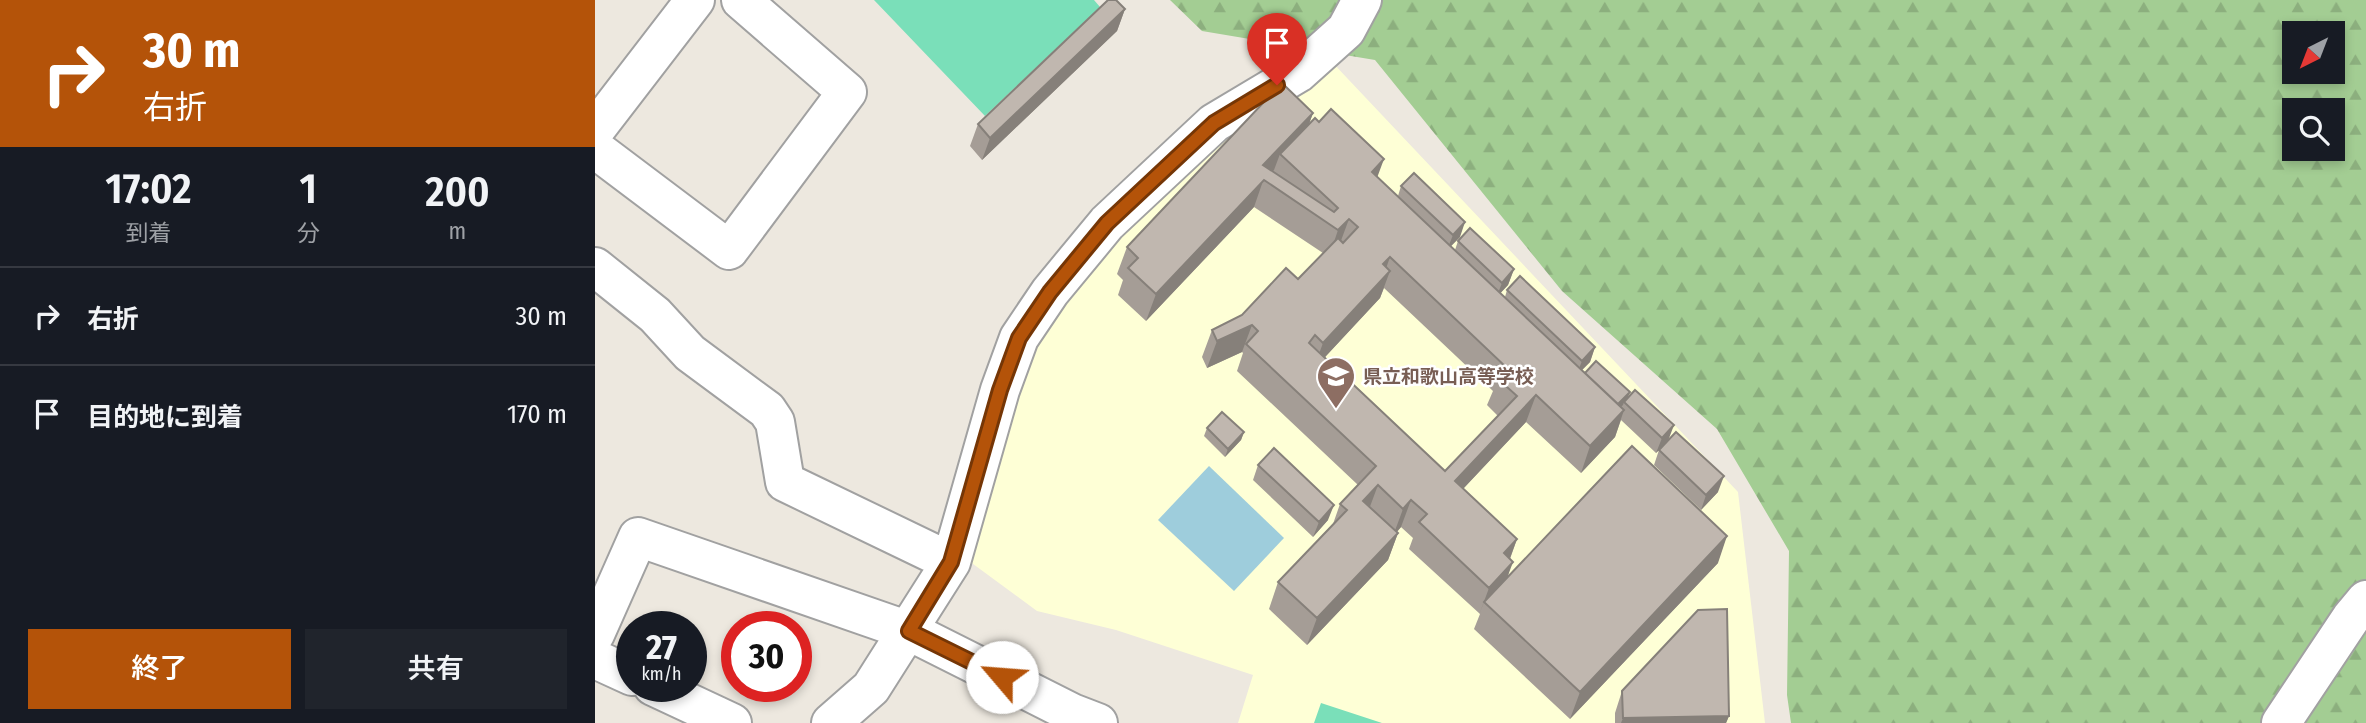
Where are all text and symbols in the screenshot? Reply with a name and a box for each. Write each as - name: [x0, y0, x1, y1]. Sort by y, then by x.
- pin: [1247, 13, 1307, 85]
- text: 30 m: [143, 21, 241, 80]
- north arrow: [2282, 21, 2345, 84]
- map controls: [2282, 21, 2345, 161]
- icon: arrive: [1258, 24, 1296, 62]
- icon: right: [28, 28, 119, 119]
- text: 右折: [143, 88, 207, 126]
- button: search: [2282, 98, 2345, 161]
- text: 17:02: [105, 164, 192, 214]
- text: 1: [300, 164, 317, 214]
- text: 200: [425, 167, 490, 217]
- text: m: [449, 217, 466, 245]
- text: 到着: [125, 219, 171, 247]
- text: 分: [297, 219, 320, 247]
- icon: right: [28, 297, 66, 335]
- text: 30 m: [516, 301, 567, 332]
- text: 右折: [87, 304, 139, 335]
- school or university icon: 県立和歌山高等学校: [1315, 355, 1357, 410]
- place label: 県立和歌山高等学校: [1363, 365, 1534, 388]
- icon: arrive: [28, 395, 66, 433]
- text: 170 m: [507, 399, 567, 430]
- text: 目的地に到着: [87, 402, 243, 433]
- speed limit sign: 30: [721, 611, 812, 702]
- text: 27: [646, 626, 677, 668]
- button: 終了: [28, 629, 291, 709]
- button: 共有: [305, 629, 567, 709]
- position arrow: [965, 640, 1039, 714]
- text: km/h: [641, 663, 682, 685]

